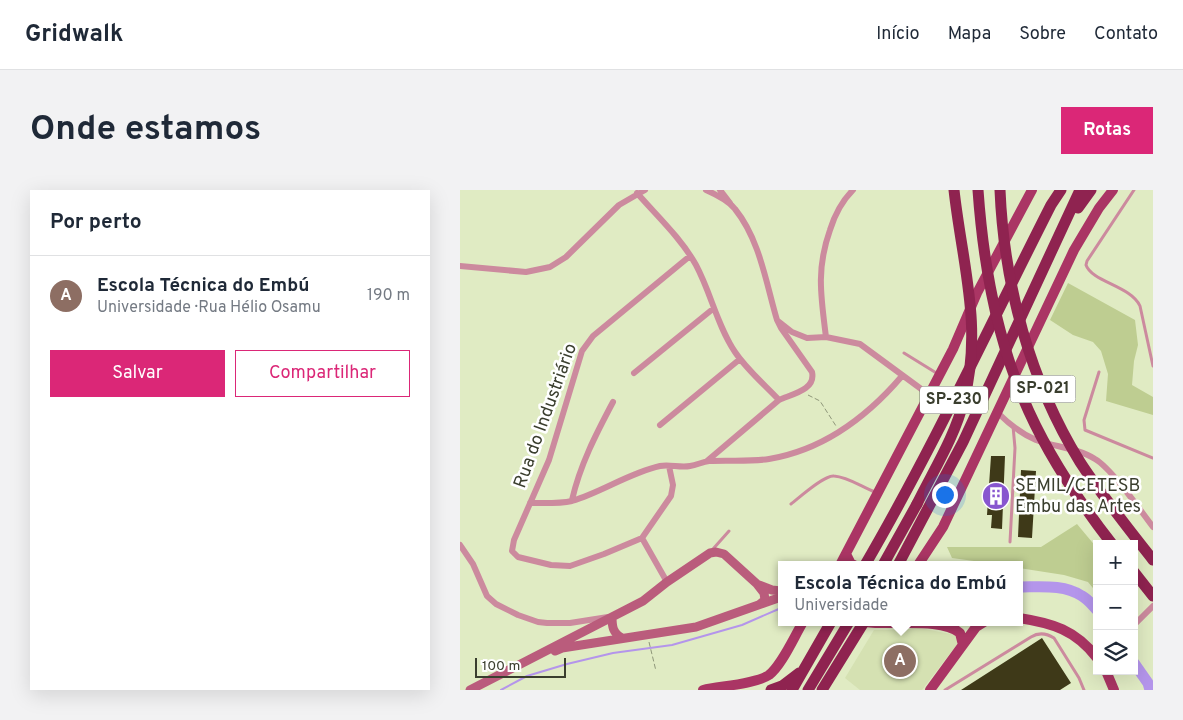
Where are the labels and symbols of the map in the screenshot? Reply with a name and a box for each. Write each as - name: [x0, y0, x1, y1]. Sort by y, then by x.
- street label: Rua do Industriário: [509, 340, 583, 492]
- road number: SP-021: [1010, 375, 1076, 402]
- road number: SP-230: [920, 386, 988, 414]
- place label: SEMIL/CETESB Embu das Artes: [1015, 475, 1141, 519]
- building icon: SEMIL/CETESB Embu das Artes: [981, 481, 1011, 511]
- your location: [932, 482, 958, 508]
- pin: A: [884, 642, 916, 680]
- scale bar: [475, 655, 566, 678]

